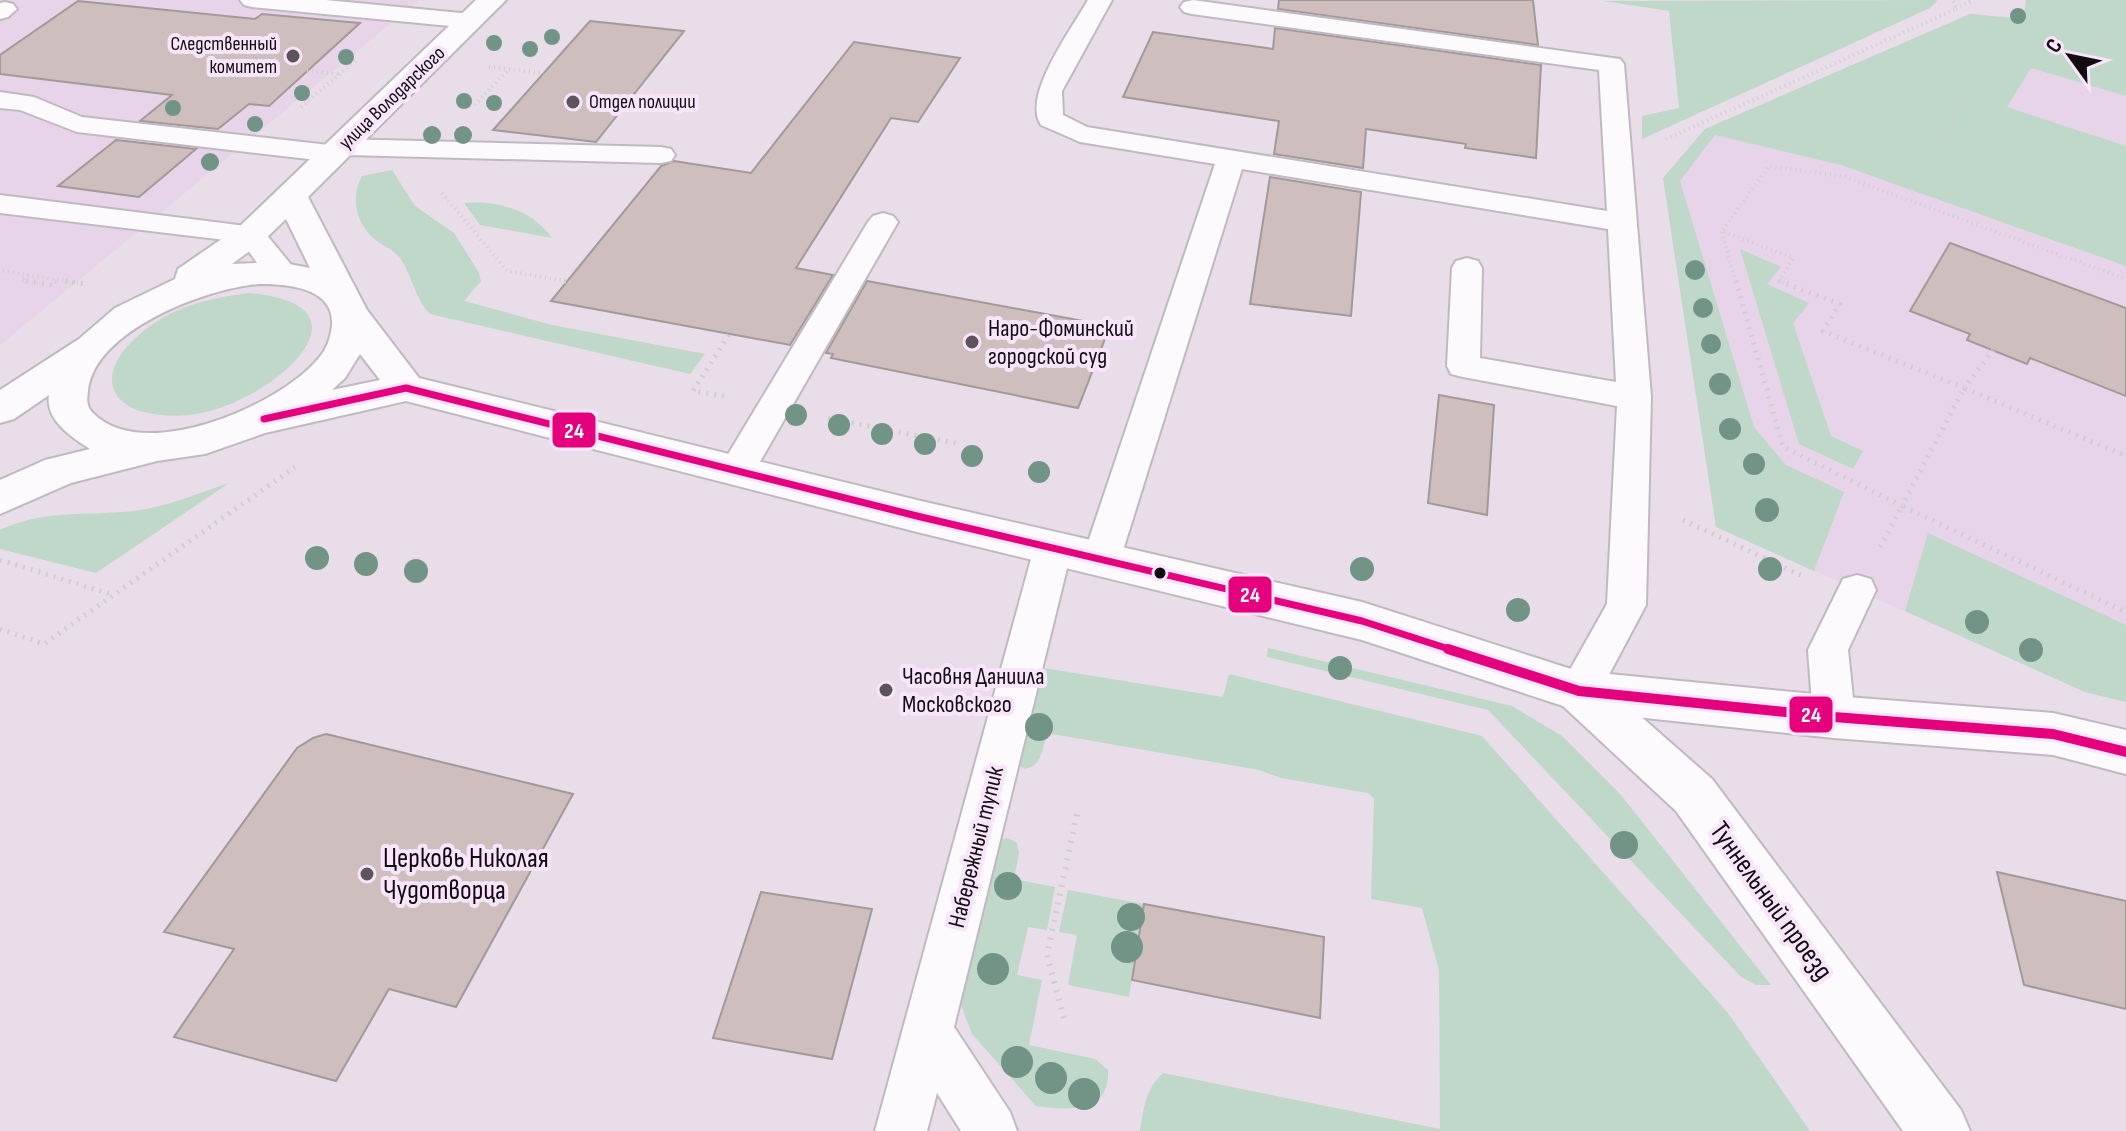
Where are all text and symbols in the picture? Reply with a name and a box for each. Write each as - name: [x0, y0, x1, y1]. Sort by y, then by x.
- north arrow: [2030, 16, 2110, 96]
- place label: Следственный комитет: [170, 32, 277, 79]
- text: С: [2040, 34, 2069, 58]
- street label: улица Володарского: [334, 41, 450, 155]
- marker: Следственный комитет: [284, 47, 302, 65]
- place label: Отдел полиции: [589, 90, 696, 114]
- marker: Отдел полиции: [564, 93, 582, 111]
- place label: Наро-Фоминский городской суд: [988, 314, 1134, 371]
- marker: Наро-Фоминский городской суд: [963, 333, 981, 351]
- line badge: 24: [551, 411, 597, 449]
- text: 24: [564, 418, 584, 445]
- unlabelled marker: [1152, 565, 1168, 581]
- line badge: 24: [1227, 575, 1273, 614]
- text: 24: [1240, 582, 1260, 609]
- place label: Часовня Даниила Московского: [902, 662, 1044, 719]
- marker: Часовня Даниила Московского: [877, 681, 895, 699]
- line badge: 24: [1788, 695, 1834, 734]
- text: 24: [1801, 702, 1821, 729]
- street label: Набережный тупик: [942, 762, 1010, 931]
- street label: Туннельный проезд: [1702, 815, 1840, 987]
- place label: Церковь Николая Чудотворца: [383, 842, 549, 907]
- marker: Церковь Николая Чудотворца: [358, 865, 376, 883]

